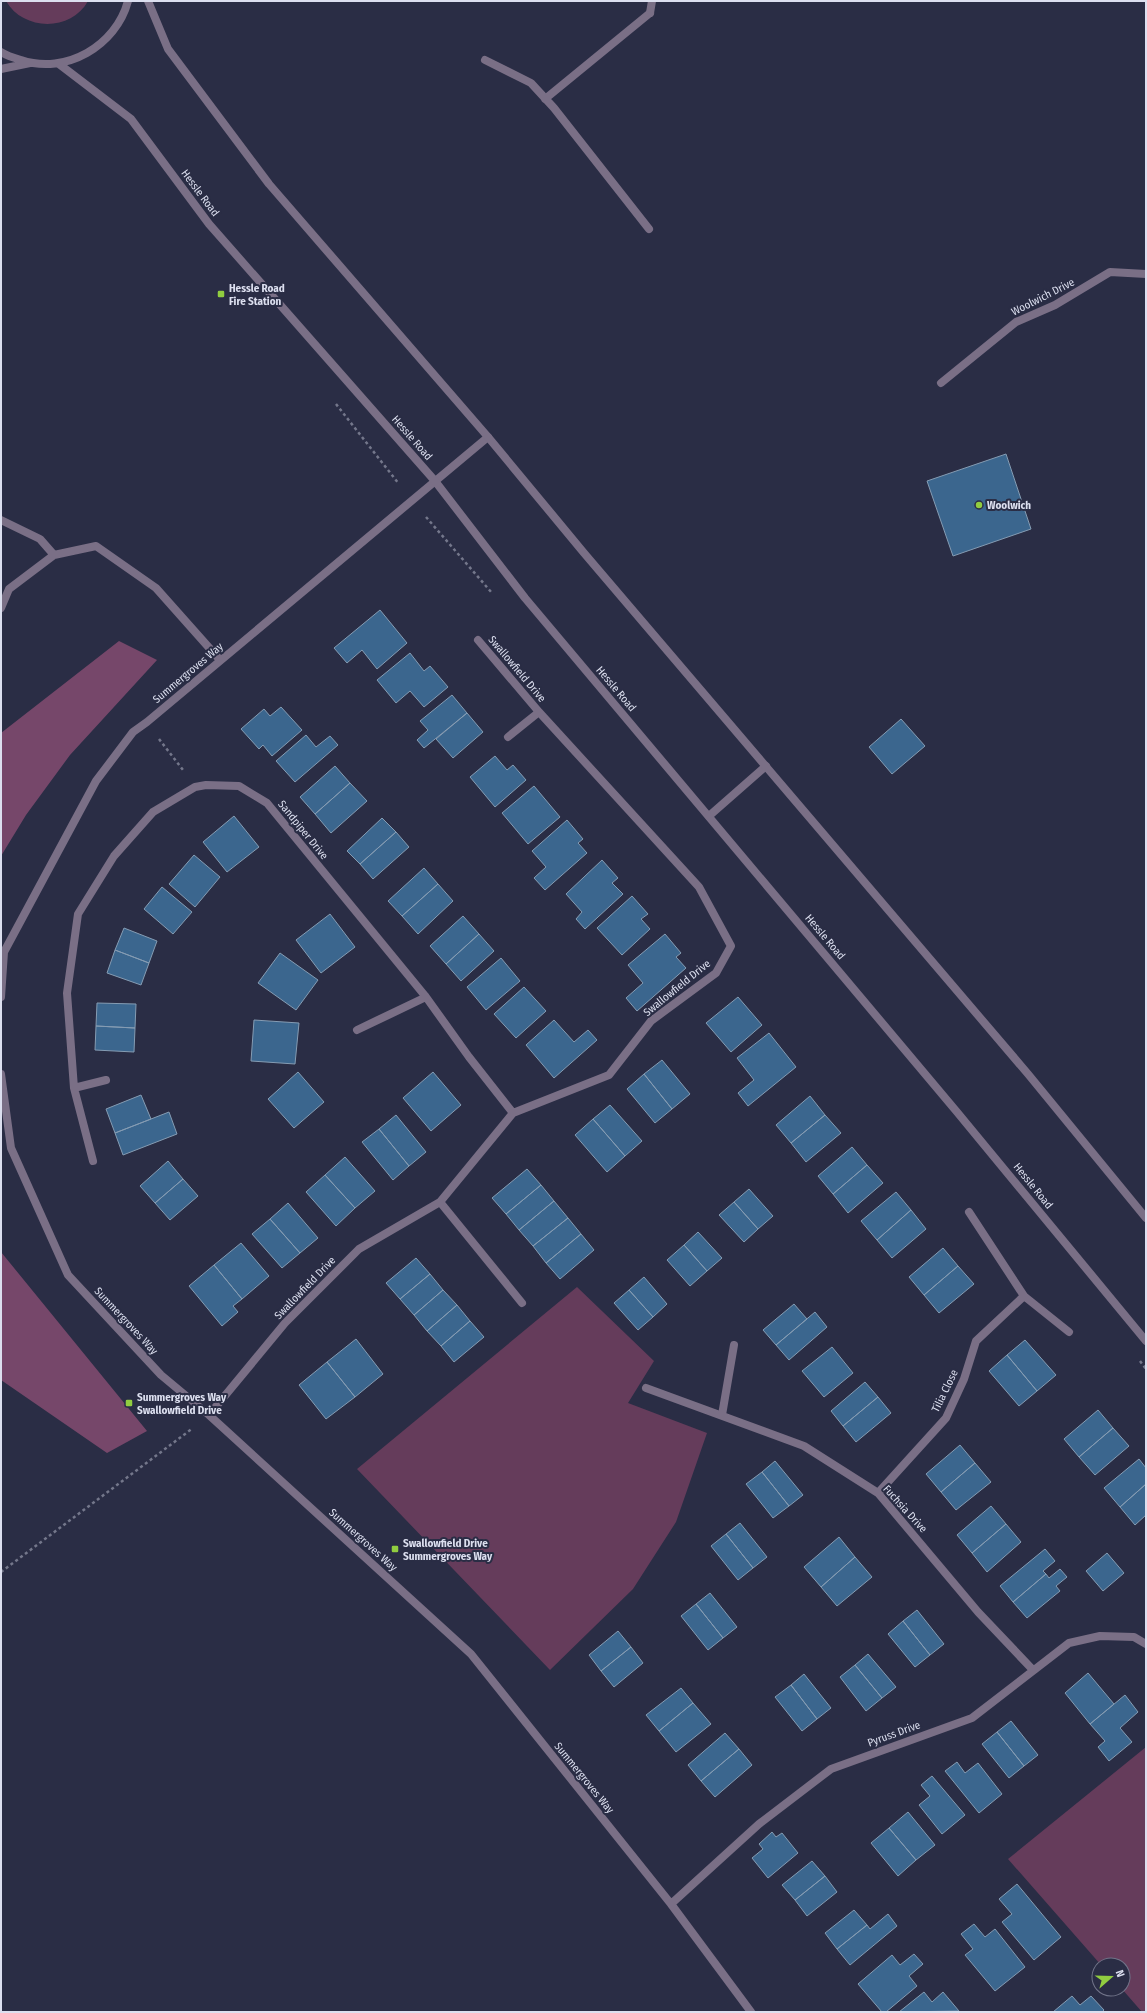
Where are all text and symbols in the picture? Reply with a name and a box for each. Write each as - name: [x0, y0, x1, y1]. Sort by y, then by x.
- street label: Hessle Road: [178, 167, 222, 219]
- street label: Woolwich Drive: [1009, 276, 1077, 318]
- place label: Hessle Road Fire Station: [229, 282, 285, 308]
- marker: Hessle Road Fire Station: [216, 289, 226, 299]
- street label: Hessle Road: [389, 413, 435, 463]
- place label: Woolwich: [987, 499, 1031, 512]
- marker: Woolwich: [974, 500, 984, 510]
- street label: Swallowfield Drive: [486, 633, 548, 705]
- street label: Summergroves Way: [150, 640, 226, 706]
- street label: Hessle Road: [593, 664, 639, 714]
- street label: Sandpiper Drive: [275, 798, 331, 862]
- street label: Hessle Road: [802, 912, 848, 962]
- street label: Swallowfield Drive: [641, 957, 713, 1019]
- street label: Hessle Road: [1011, 1161, 1055, 1211]
- street label: Swallowfield Drive: [272, 1254, 338, 1322]
- street label: Summergroves Way: [91, 1285, 161, 1357]
- street label: Tilia Close: [929, 1368, 961, 1414]
- place label: Summergroves Way Swallowfield Drive: [137, 1391, 227, 1417]
- marker: Summergroves Way Swallowfield Drive: [124, 1398, 134, 1408]
- street label: Fuchsia Drive: [880, 1483, 930, 1535]
- street label: Summergroves Way: [326, 1506, 400, 1574]
- place label: Swallowfield Drive Summergroves Way: [403, 1537, 493, 1563]
- marker: Swallowfield Drive Summergroves Way: [390, 1544, 400, 1554]
- street label: Pyruss Drive: [866, 1718, 922, 1750]
- street label: Summergroves Way: [551, 1740, 617, 1816]
- north arrow: [1091, 1957, 1131, 1997]
- text: N: [1113, 1968, 1127, 1979]

